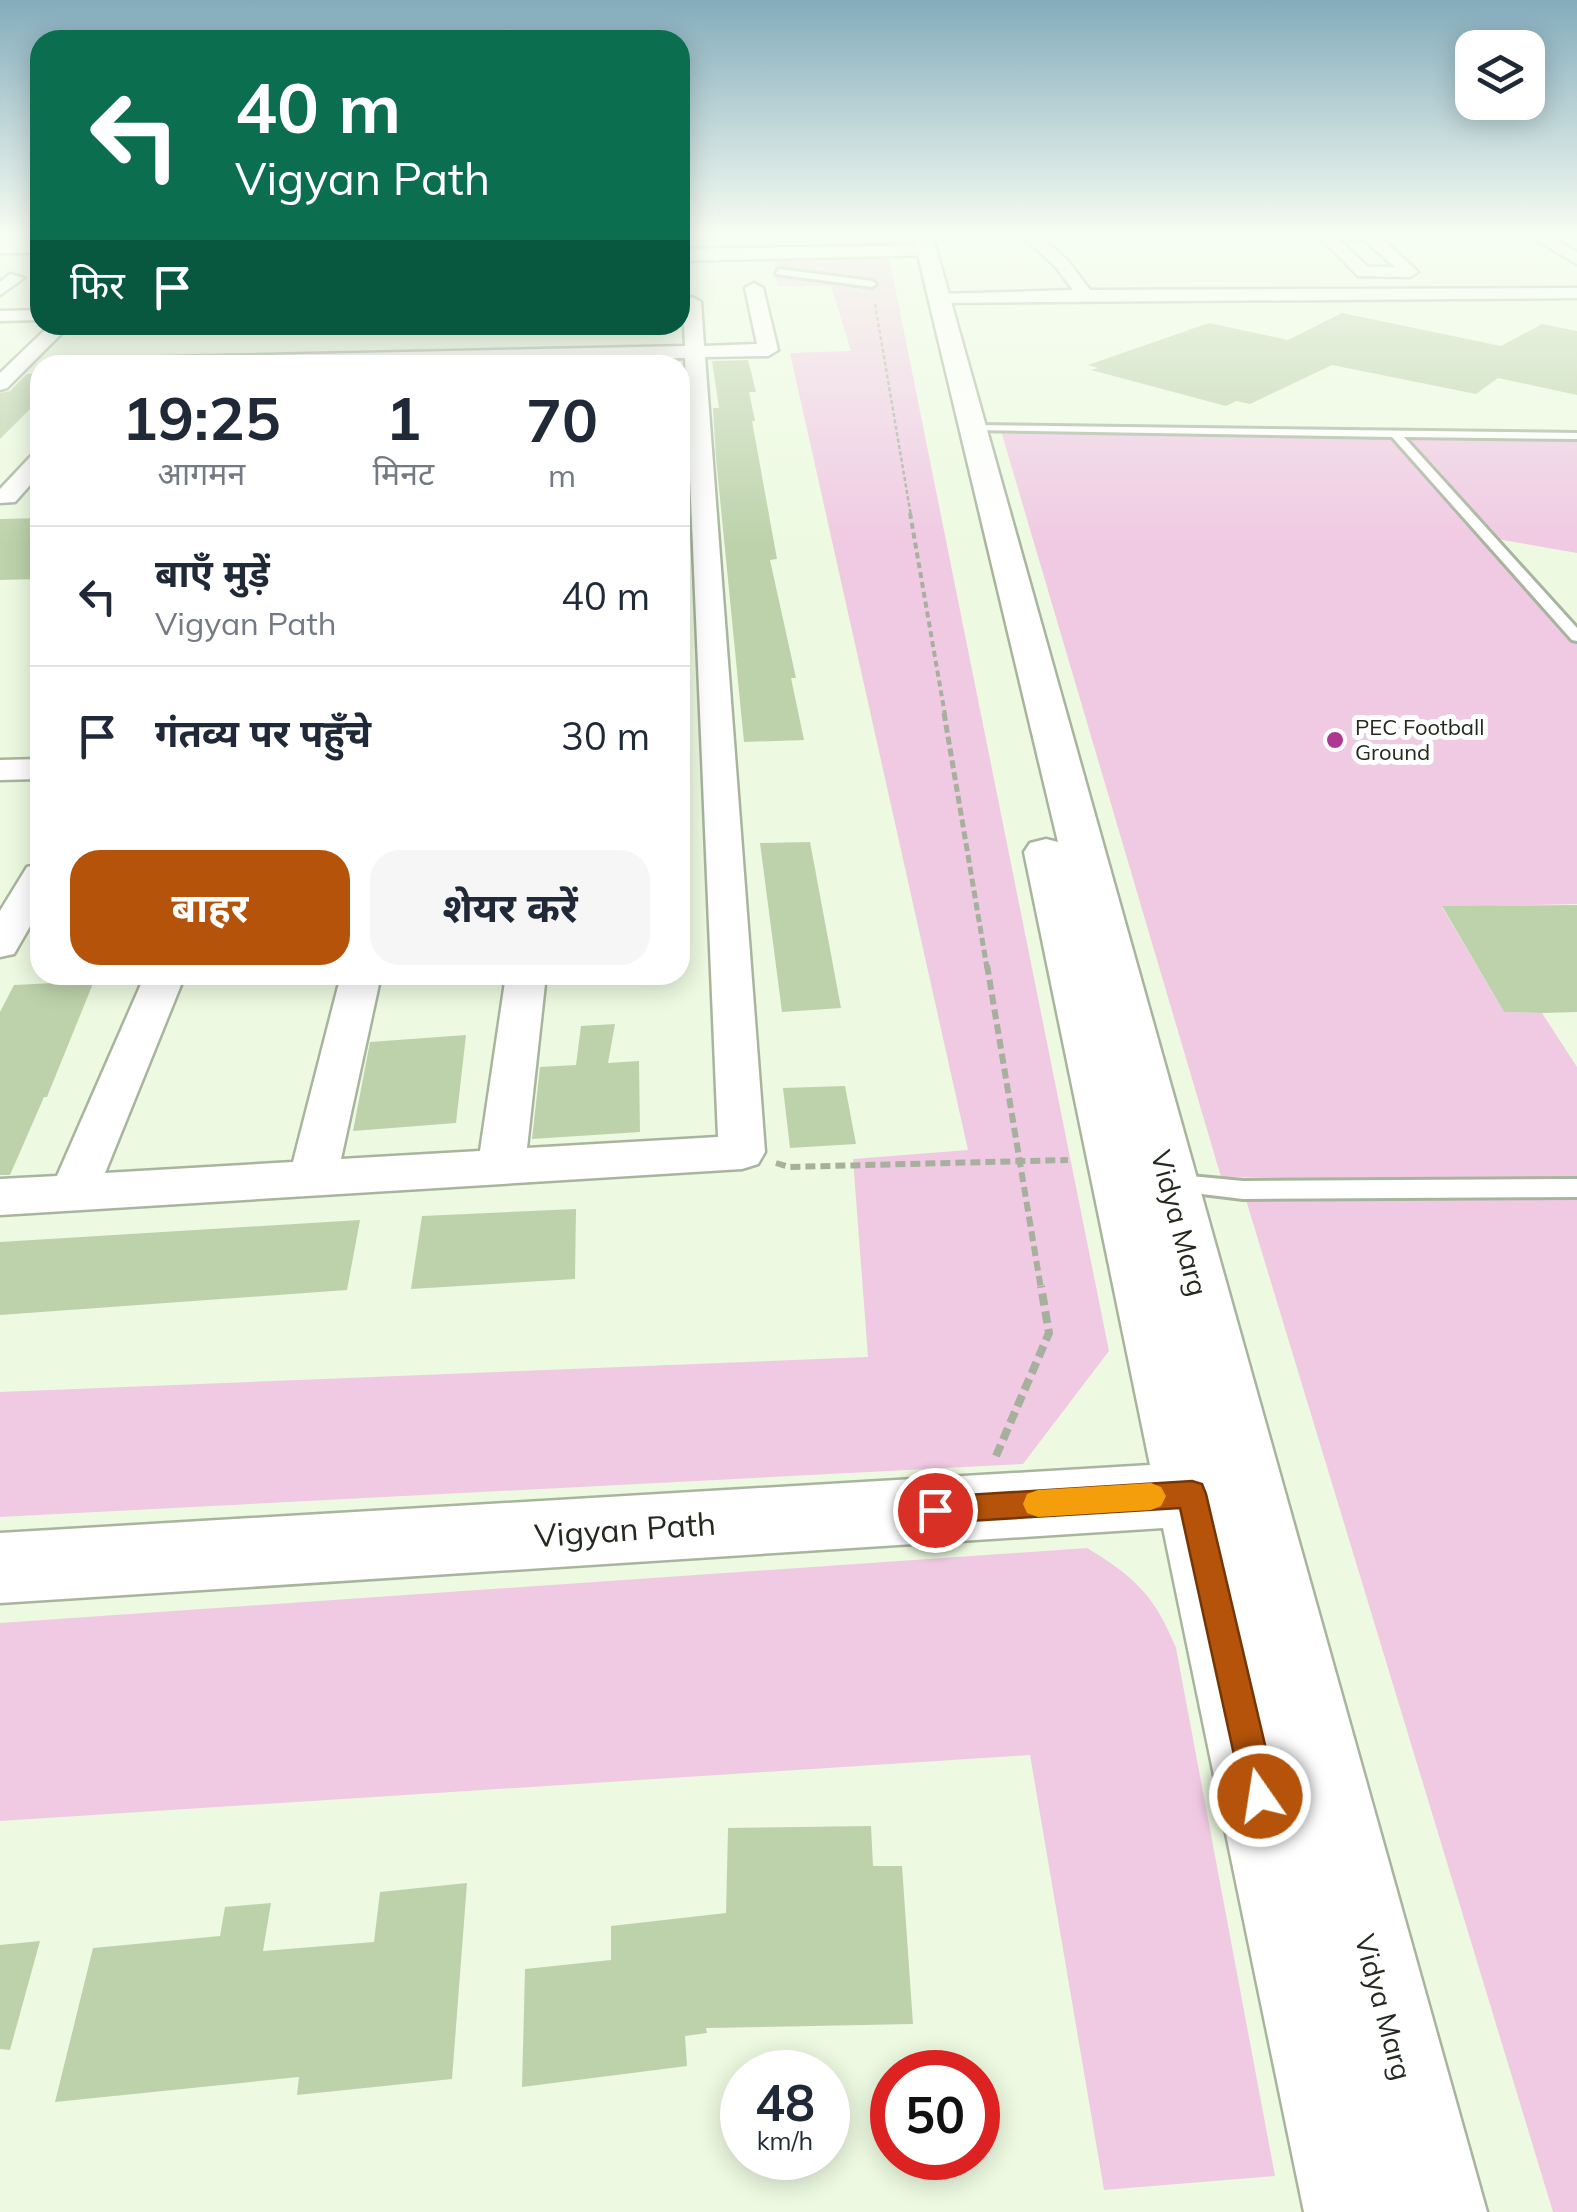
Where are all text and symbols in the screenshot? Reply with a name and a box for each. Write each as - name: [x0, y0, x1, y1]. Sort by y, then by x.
- map controls: [1455, 30, 1545, 120]
- button: layers: [1455, 30, 1545, 120]
- text: 40 m: [235, 63, 401, 151]
- icon: left: [70, 70, 200, 200]
- text: Vigyan Path: [235, 150, 490, 206]
- icon: arrive: [145, 260, 200, 315]
- text: फिर: [70, 261, 125, 309]
- text: 19:25: [122, 380, 281, 455]
- text: 1: [385, 380, 421, 455]
- text: 70: [526, 382, 598, 457]
- text: आगमन: [158, 453, 245, 493]
- text: मिनट: [373, 453, 434, 493]
- text: m: [548, 455, 576, 495]
- text: बाएँ मुड़ें: [155, 549, 270, 597]
- icon: left: [70, 569, 125, 624]
- text: 40 m: [561, 572, 650, 620]
- text: Vigyan Path: [155, 603, 336, 643]
- icon: arrive: [70, 709, 125, 764]
- text: गंतव्य पर पहुँचे: [155, 709, 371, 757]
- text: 30 m: [561, 712, 650, 760]
- place label: PEC Football Ground: [1355, 713, 1485, 766]
- marker: PEC Football Ground: [1324, 729, 1346, 751]
- button: बाहर: [70, 850, 350, 965]
- button: शेयर करें: [370, 850, 650, 965]
- street label: Vidya Marg: [1144, 1146, 1216, 1300]
- pin: [893, 1468, 978, 1553]
- icon: arrive: [908, 1483, 963, 1538]
- street label: Vigyan Path: [533, 1503, 717, 1555]
- position arrow: [1208, 1744, 1312, 1848]
- street label: Vidya Marg: [1348, 1930, 1420, 2084]
- speed limit sign: 50: [870, 2050, 1000, 2180]
- text: 48: [755, 2071, 815, 2134]
- text: km/h: [757, 2125, 813, 2156]

